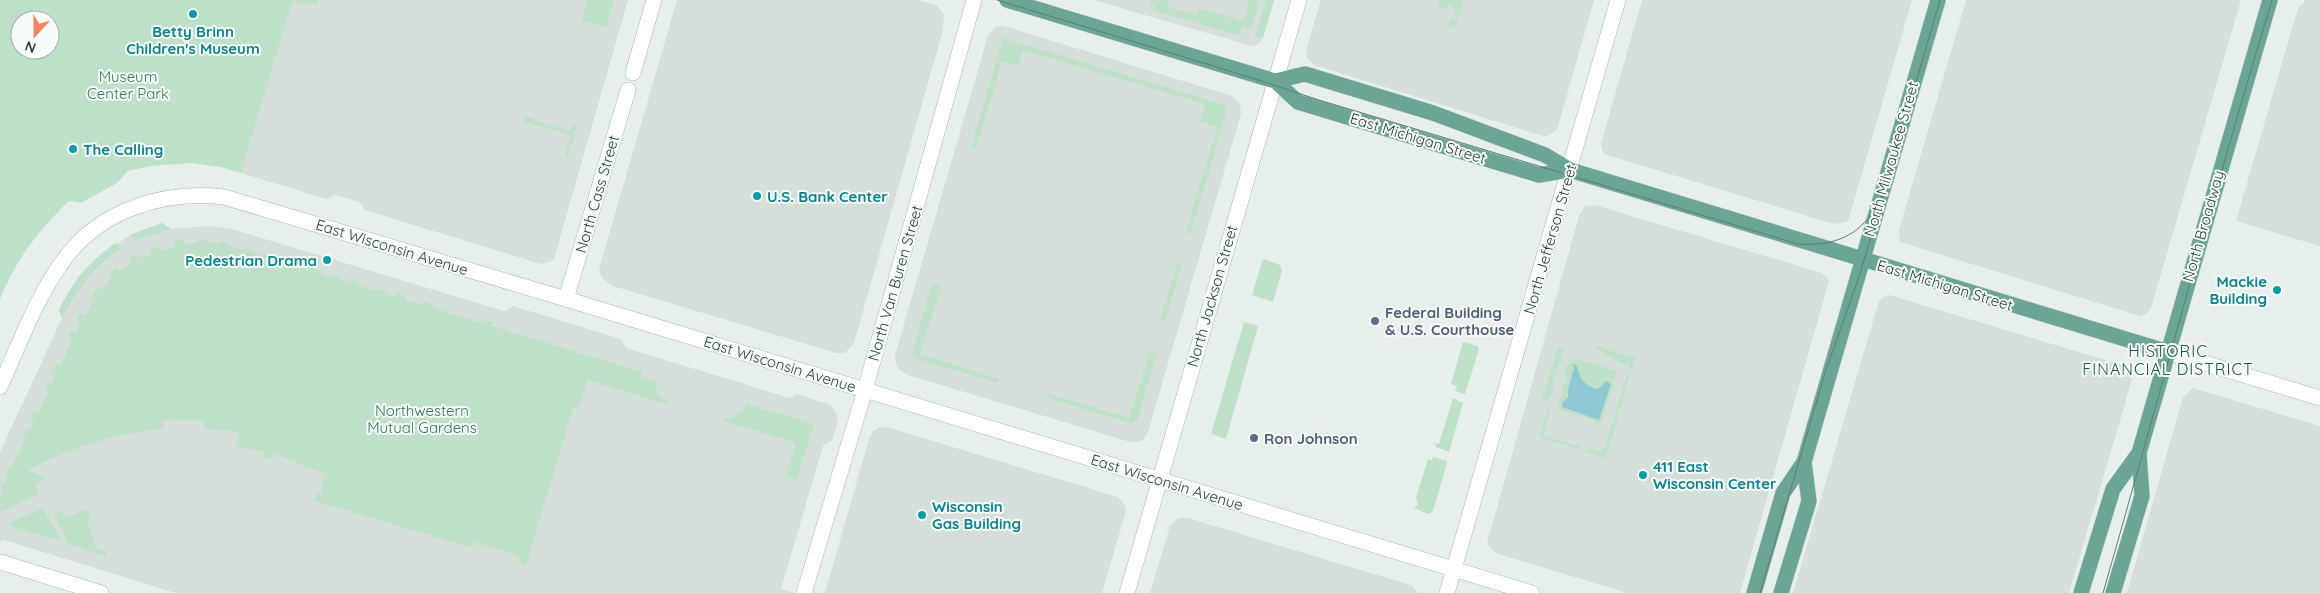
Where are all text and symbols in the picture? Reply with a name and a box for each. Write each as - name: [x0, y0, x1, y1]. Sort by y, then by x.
- marker: Betty Brinn Children's Museum: [187, 8, 199, 20]
- north arrow: [10, 10, 60, 60]
- place label: Betty Brinn Children's Museum: [126, 22, 260, 58]
- text: N: [22, 37, 38, 57]
- park label: Museum Center Park: [87, 67, 169, 103]
- street label: North Milwaukee Street: [1860, 79, 1922, 239]
- street label: East Michigan Street: [1348, 108, 1488, 168]
- street label: North Cass Street: [571, 133, 623, 255]
- place label: The Calling: [83, 140, 163, 159]
- marker: The Calling: [67, 143, 79, 155]
- street label: North Jefferson Street: [1519, 162, 1581, 316]
- street label: North Broadway: [2178, 168, 2228, 284]
- place label: U.S. Bank Center: [767, 187, 888, 206]
- marker: U.S. Bank Center: [751, 190, 763, 202]
- street label: North Van Buren Street: [864, 203, 926, 363]
- street label: East Wisconsin Avenue: [313, 215, 471, 279]
- street label: North Jackson Street: [1183, 223, 1241, 369]
- place label: Pedestrian Drama: [185, 251, 317, 270]
- marker: Pedestrian Drama: [321, 254, 333, 266]
- street label: East Michigan Street: [1875, 255, 2015, 315]
- place label: Mackie Building: [2209, 272, 2267, 308]
- marker: Mackie Building: [2271, 284, 2283, 296]
- place label: Federal Building & U.S. Courthouse: [1385, 303, 1514, 339]
- marker: Federal Building & U.S. Courthouse: [1369, 315, 1381, 327]
- street label: East Wisconsin Avenue: [701, 332, 859, 396]
- district label: HISTORIC FINANCIAL DISTRICT: [2082, 341, 2254, 379]
- park label: Northwestern Mutual Gardens: [367, 401, 477, 437]
- place label: Ron Johnson: [1264, 429, 1358, 448]
- marker: Ron Johnson: [1248, 432, 1260, 444]
- street label: East Wisconsin Avenue: [1088, 450, 1246, 514]
- place label: 411 East Wisconsin Center: [1653, 457, 1777, 493]
- marker: 411 East Wisconsin Center: [1637, 469, 1649, 481]
- place label: Wisconsin Gas Building: [932, 497, 1021, 533]
- marker: Wisconsin Gas Building: [916, 509, 928, 521]

